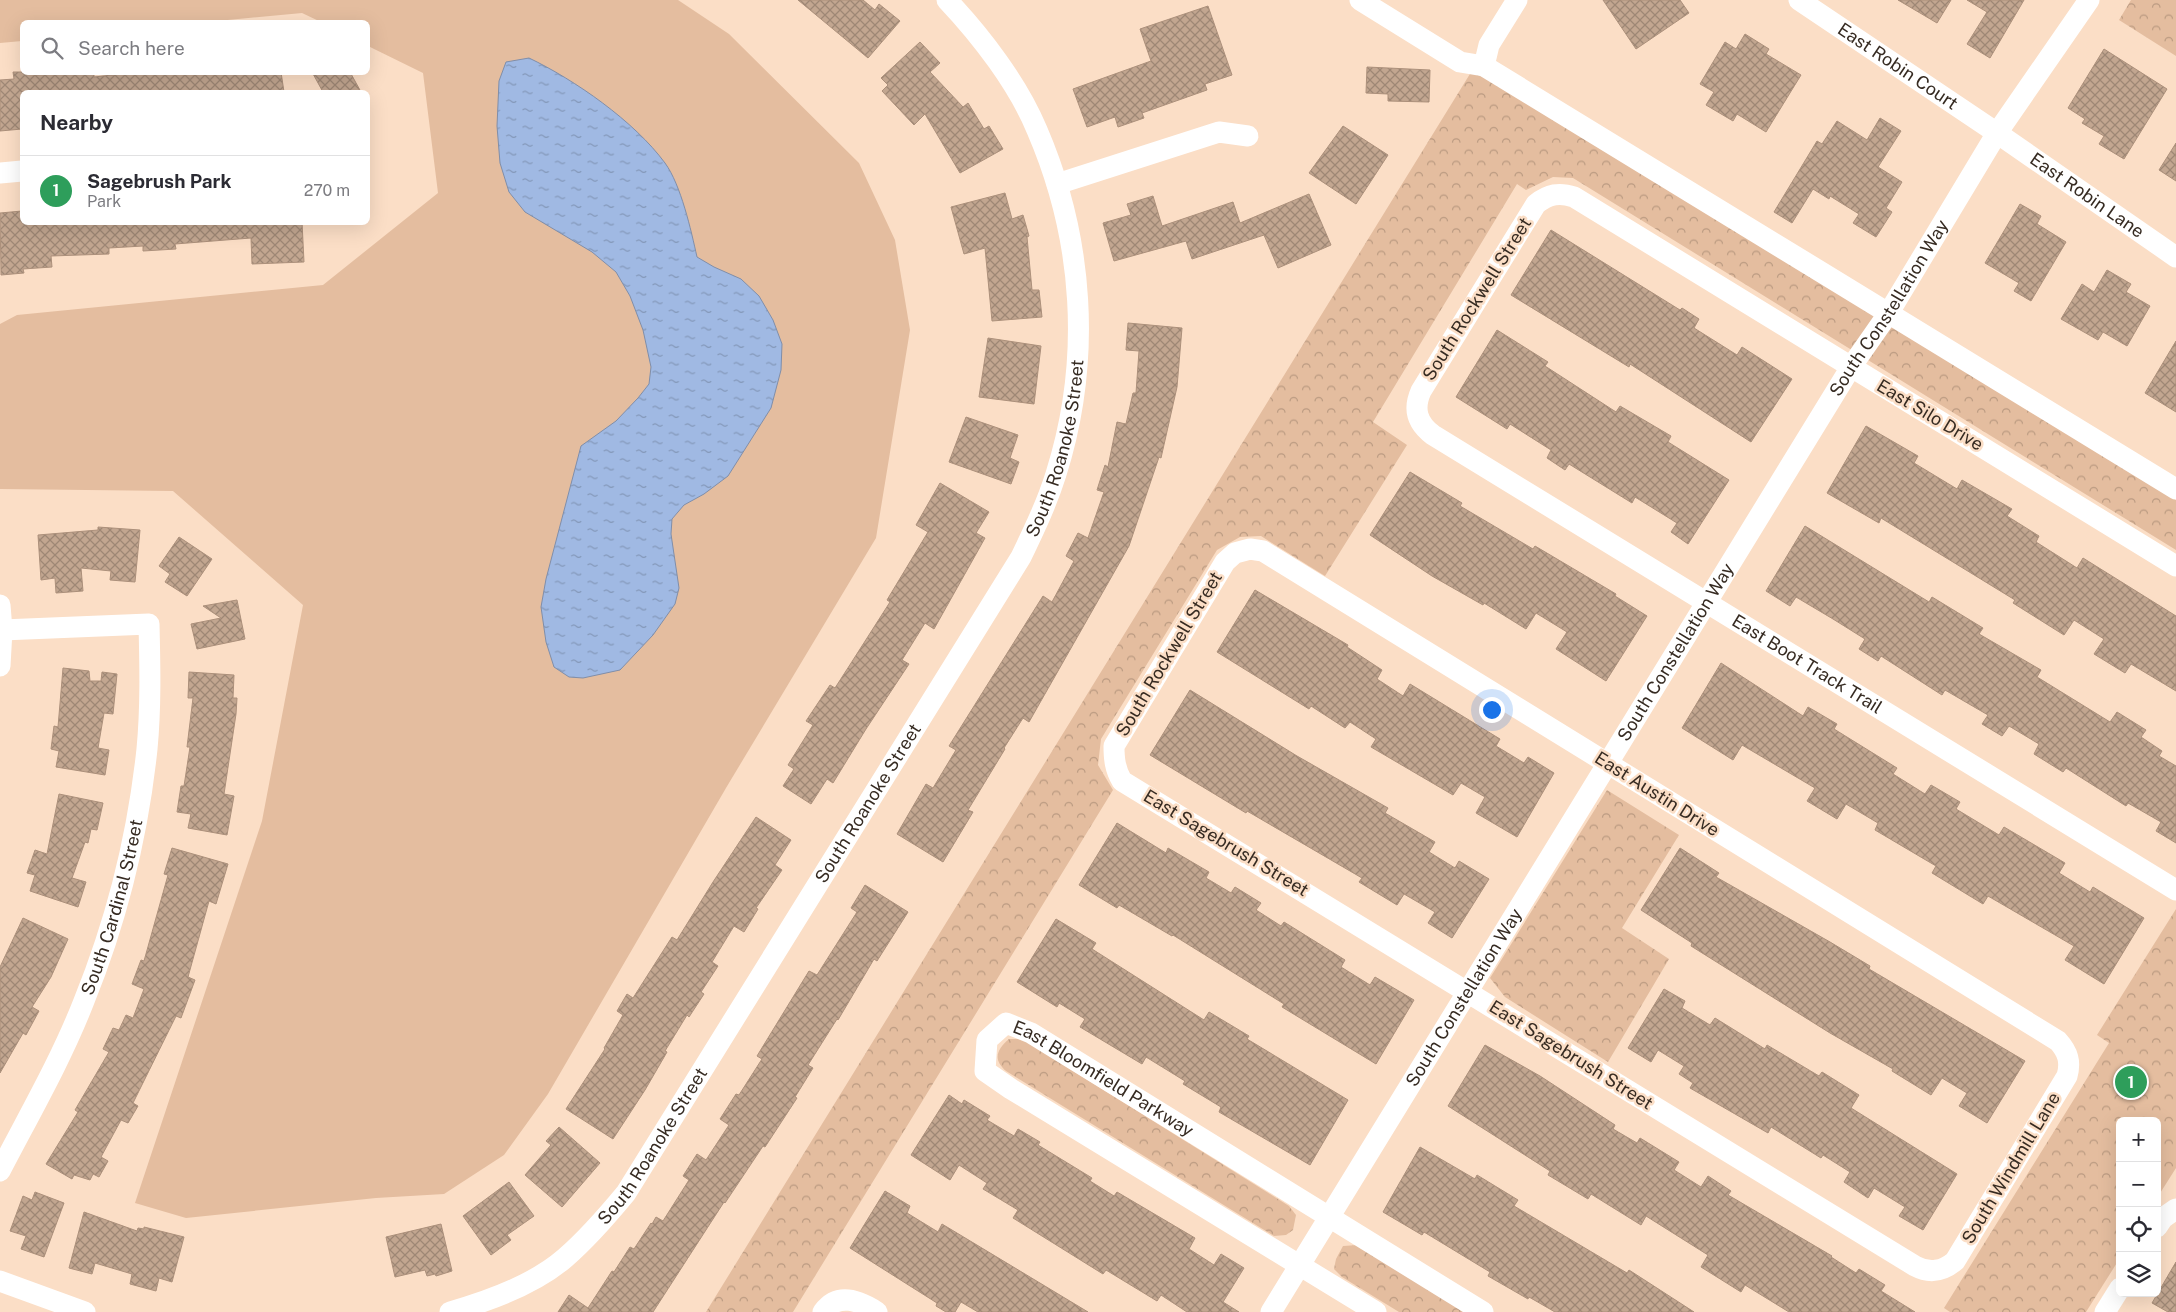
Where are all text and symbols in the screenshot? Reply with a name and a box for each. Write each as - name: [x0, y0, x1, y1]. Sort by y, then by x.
- street label: East Robin Court: [1834, 18, 1962, 114]
- search box: [20, 20, 370, 75]
- icon: search: [38, 34, 66, 62]
- text: Search here: [78, 37, 185, 59]
- text: Nearby: [40, 110, 113, 135]
- street label: East Robin Lane: [2026, 148, 2148, 242]
- text: Sagebrush Park: [87, 170, 231, 192]
- text: 1: [53, 181, 59, 200]
- text: 270 m: [304, 181, 350, 200]
- text: Park: [87, 192, 121, 211]
- street label: South Rockwell Street: [1418, 213, 1535, 384]
- street label: South Constellation Way: [1825, 215, 1953, 400]
- street label: South Roanoke Street: [1021, 359, 1087, 540]
- street label: East Silo Drive: [1873, 375, 1987, 455]
- street label: South Constellation Way: [1613, 559, 1738, 745]
- street label: South Rockwell Street: [1111, 568, 1226, 740]
- street label: East Boot Track Trail: [1728, 610, 1886, 718]
- your location: [1479, 697, 1505, 723]
- street label: South Roanoke Street: [810, 719, 925, 887]
- street label: East Austin Drive: [1591, 747, 1723, 840]
- street label: East Sagebrush Street: [1140, 785, 1313, 900]
- street label: South Cardinal Street: [76, 818, 147, 998]
- street label: South Constellation Way: [1401, 904, 1526, 1090]
- street label: East Sagebrush Street: [1486, 996, 1657, 1114]
- street label: East Bloomfield Parkway: [1010, 1016, 1198, 1141]
- street label: South Roanoke Street: [593, 1063, 711, 1229]
- pin: 1: [2115, 1063, 2147, 1101]
- street label: South Windmill Lane: [1957, 1088, 2064, 1247]
- map controls: [2116, 1117, 2161, 1297]
- button: +: [2116, 1117, 2161, 1162]
- button: −: [2116, 1162, 2161, 1207]
- button: locate: [2116, 1207, 2161, 1252]
- button: layers: [2116, 1252, 2161, 1297]

